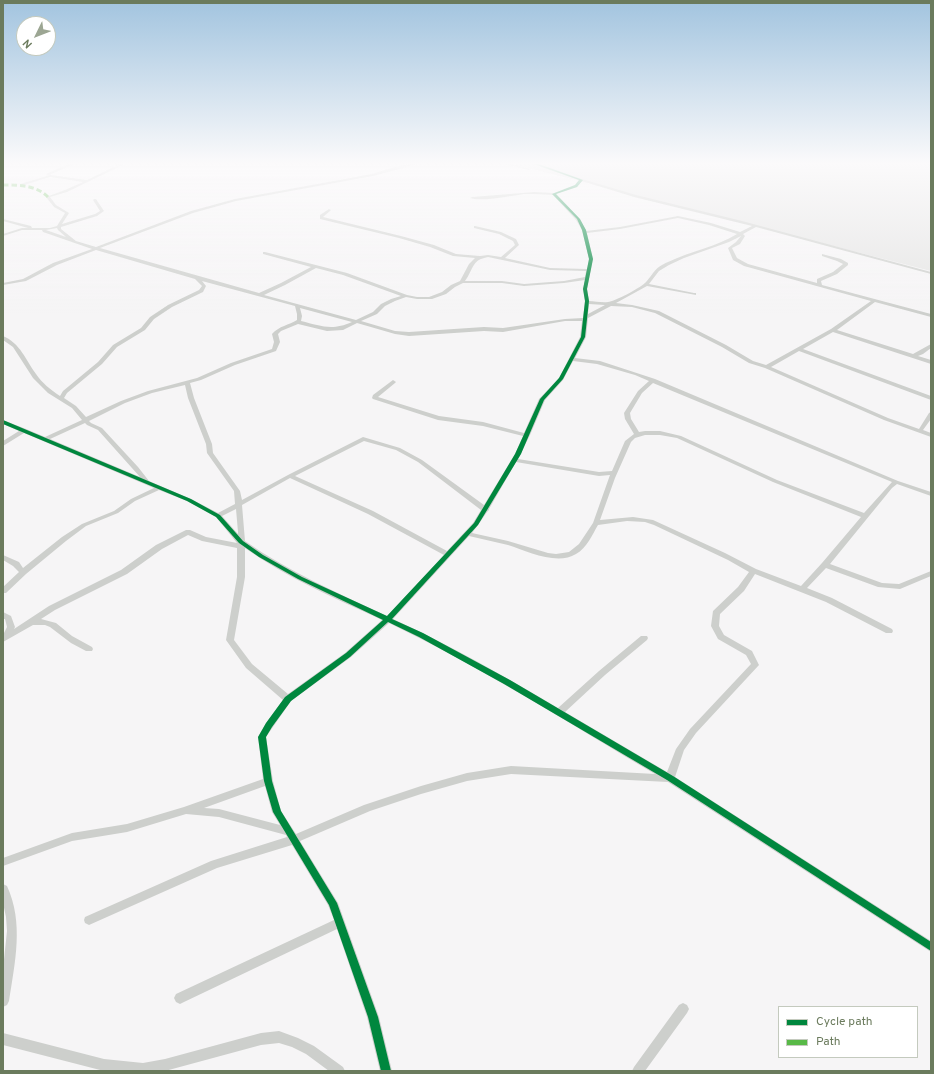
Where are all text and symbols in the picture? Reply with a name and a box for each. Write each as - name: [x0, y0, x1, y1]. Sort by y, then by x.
- north arrow: [16, 16, 56, 56]
- text: N: [20, 36, 36, 51]
- legend: [778, 1006, 918, 1058]
- text: Cycle path: [816, 1014, 873, 1030]
- text: Path: [816, 1034, 841, 1050]

